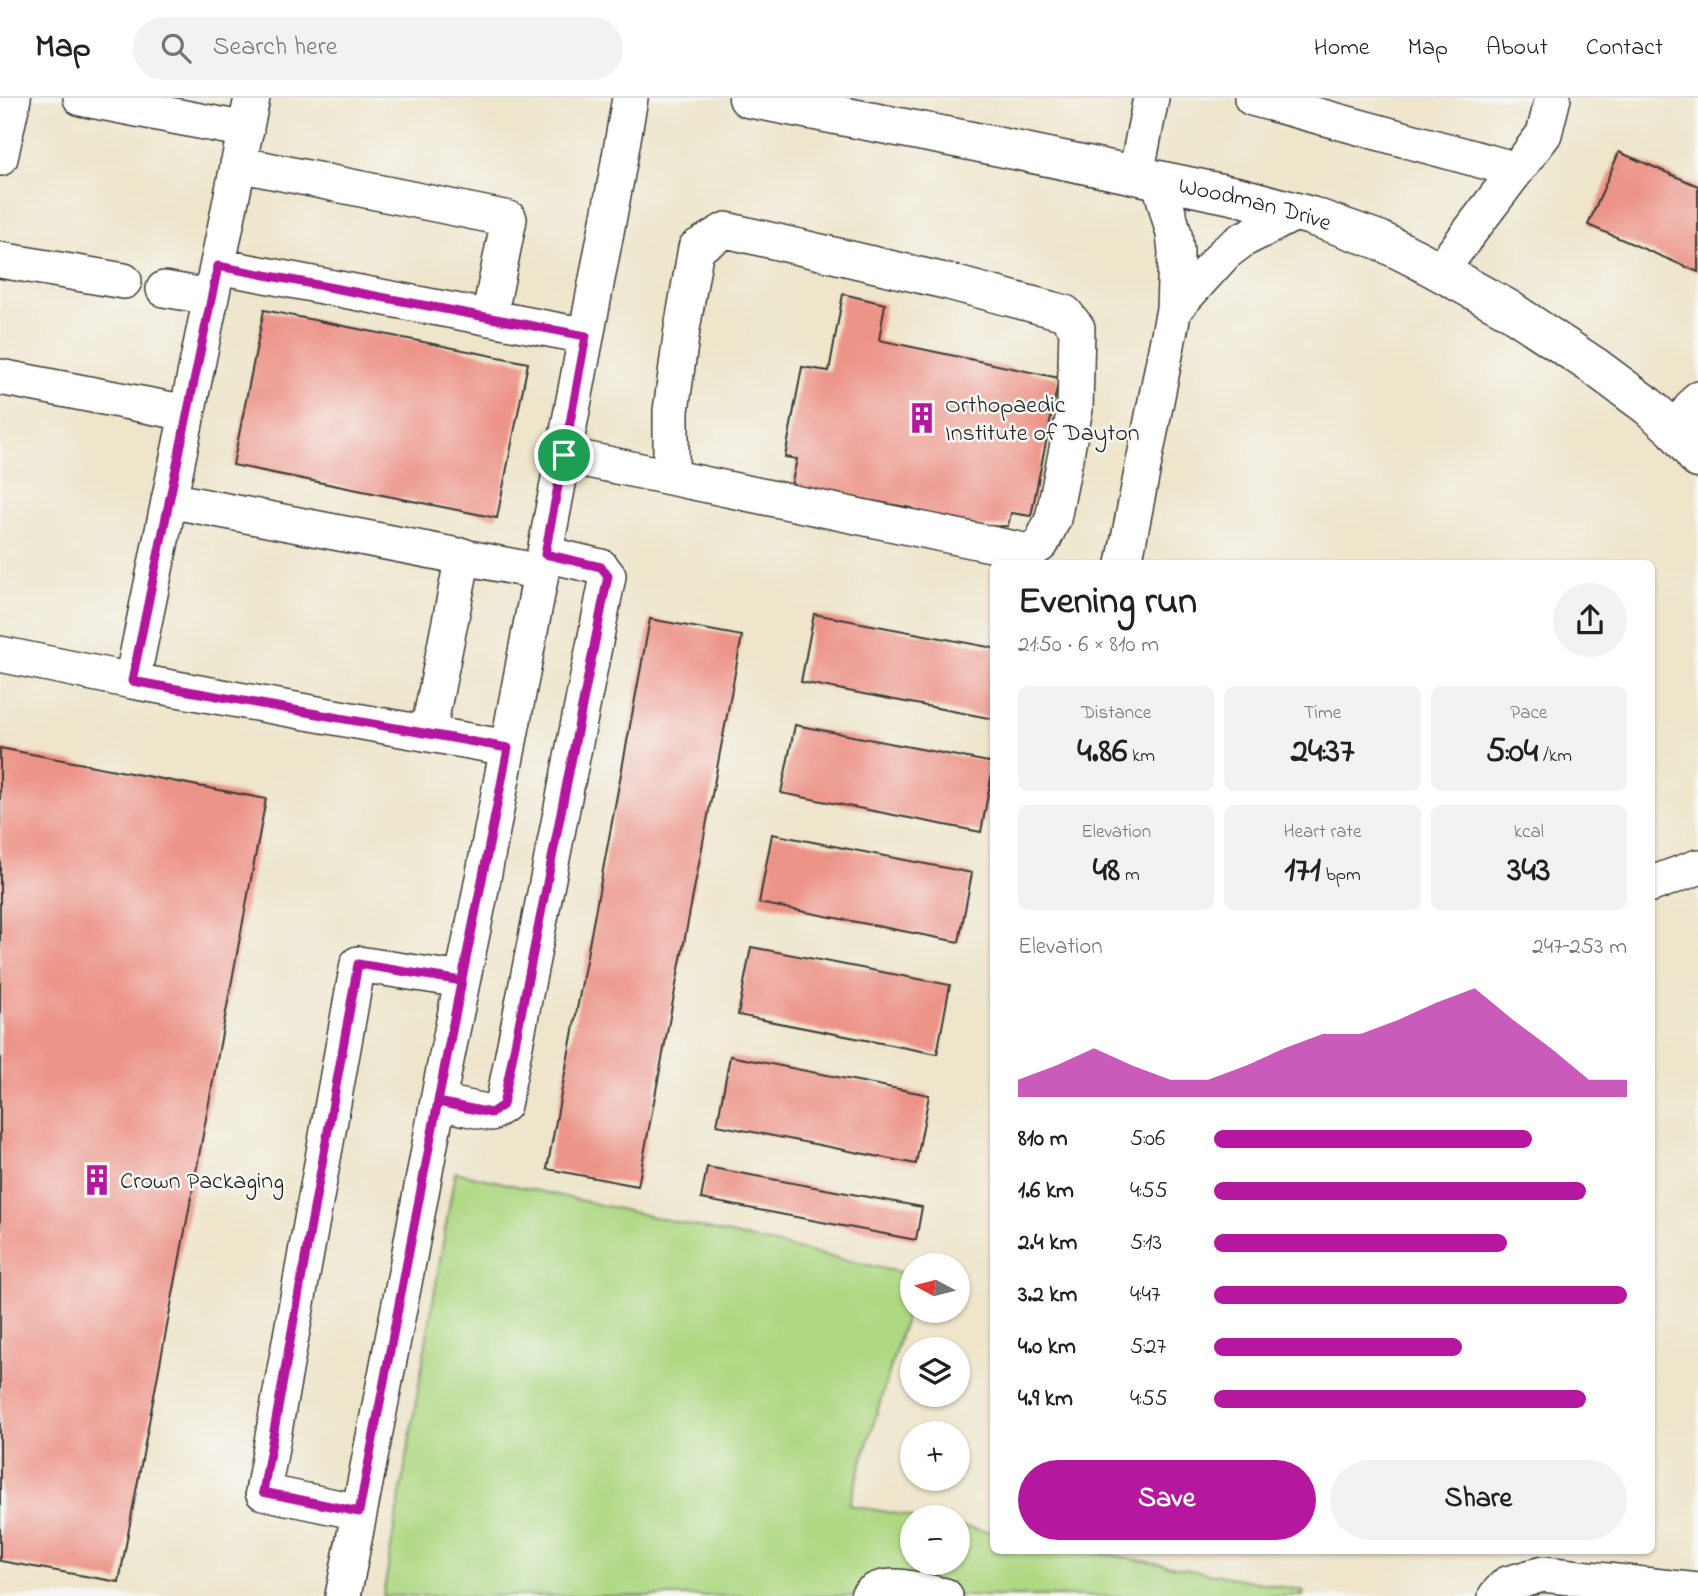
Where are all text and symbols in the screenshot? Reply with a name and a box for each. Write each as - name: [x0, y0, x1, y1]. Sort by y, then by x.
- search box: [133, 17, 623, 80]
- text: Map: [35, 24, 91, 72]
- icon: search: [157, 29, 195, 67]
- text: Search here: [213, 29, 337, 67]
- text: Home: [1314, 31, 1370, 66]
- text: Map: [1408, 31, 1448, 66]
- text: About: [1486, 31, 1548, 66]
- text: Contact: [1586, 31, 1663, 66]
- street label: Woodman Drive: [1175, 169, 1336, 242]
- place label: Orthopaedic Institute of Dayton: [945, 389, 1140, 453]
- building icon: Orthopaedic Institute of Dayton: [905, 401, 939, 435]
- pin: [534, 425, 594, 485]
- icon: arrive: [545, 436, 583, 474]
- text: Evening run: [1018, 575, 1197, 631]
- button: share: [1553, 583, 1627, 657]
- text: 21:50 · 6 × 810 m: [1018, 629, 1159, 662]
- text: Distance: [1081, 700, 1151, 727]
- text: Time: [1304, 700, 1341, 727]
- text: Pace: [1510, 700, 1547, 727]
- text: 4.86: [1077, 727, 1127, 778]
- text: 24:37: [1291, 727, 1354, 778]
- text: 5:04: [1486, 727, 1538, 778]
- text: km: [1127, 743, 1155, 770]
- text: /km: [1538, 743, 1572, 770]
- text: Elevation: [1081, 819, 1151, 846]
- text: Heart rate: [1284, 819, 1361, 846]
- text: kcal: [1514, 819, 1544, 846]
- text: 48: [1093, 846, 1120, 897]
- text: 171: [1284, 846, 1321, 897]
- text: 343: [1507, 846, 1550, 897]
- text: m: [1120, 862, 1140, 889]
- text: bpm: [1321, 862, 1361, 889]
- text: Elevation: [1018, 931, 1103, 964]
- text: 247–253 m: [1532, 931, 1627, 964]
- text: 810 m: [1018, 1123, 1067, 1156]
- text: 5:06: [1130, 1123, 1165, 1156]
- building icon: Crown Packaging: [80, 1163, 114, 1197]
- place label: Crown Packaging: [120, 1165, 284, 1200]
- text: 1.6 km: [1018, 1175, 1074, 1208]
- text: 4:55: [1130, 1175, 1168, 1208]
- text: 2.4 km: [1018, 1227, 1077, 1260]
- text: 5:13: [1130, 1227, 1162, 1260]
- north arrow: [900, 1253, 970, 1323]
- map controls: [900, 1253, 970, 1575]
- text: 3.2 km: [1018, 1279, 1077, 1312]
- text: 4:47: [1130, 1279, 1160, 1312]
- text: 4.0 km: [1018, 1331, 1076, 1364]
- text: 5:27: [1130, 1331, 1166, 1364]
- button: layers: [900, 1337, 970, 1407]
- text: 4.9 km: [1018, 1383, 1073, 1416]
- text: 4:55: [1130, 1383, 1168, 1416]
- button: +: [900, 1421, 970, 1491]
- button: Save: [1018, 1460, 1316, 1540]
- button: Share: [1330, 1460, 1627, 1540]
- button: −: [900, 1505, 970, 1575]

